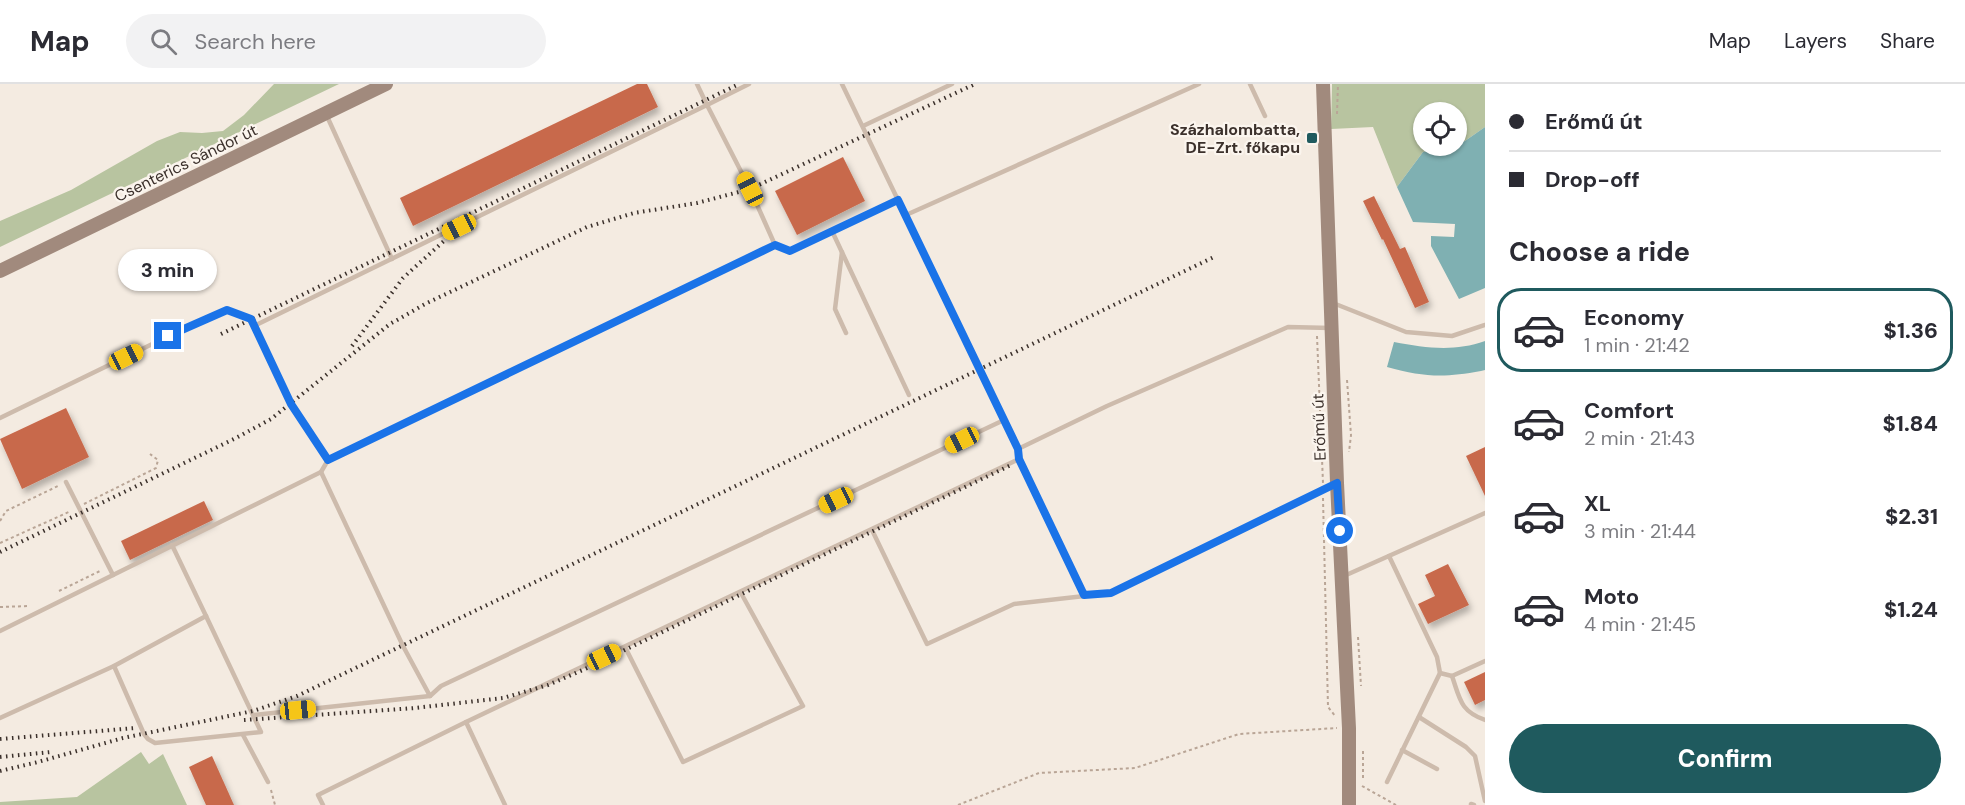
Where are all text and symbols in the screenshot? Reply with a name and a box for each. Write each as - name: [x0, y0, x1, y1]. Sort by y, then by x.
- search box: [126, 14, 546, 68]
- text: Map: [30, 23, 90, 60]
- icon: search: [147, 25, 180, 58]
- text: Search here: [195, 27, 316, 56]
- text: Map: [1709, 27, 1751, 55]
- text: Layers: [1784, 27, 1847, 55]
- text: Share: [1880, 27, 1935, 55]
- map controls: [1413, 102, 1467, 156]
- button: locate: [1413, 102, 1467, 156]
- text: Erőmű út: [1545, 107, 1643, 136]
- street label: Csenterics Sándor út: [111, 119, 261, 207]
- place label: Százhalombatta, DE-Zrt. főkapu: [1170, 119, 1300, 158]
- marker: Százhalombatta, DE-Zrt. főkapu: [1305, 131, 1319, 145]
- text: Drop-off: [1545, 165, 1640, 194]
- car: [734, 169, 766, 209]
- car: [439, 211, 479, 243]
- text: Choose a ride: [1509, 234, 1690, 269]
- callout: 3 min: [118, 249, 218, 291]
- text: 3 min: [141, 257, 194, 283]
- icon: car: [1512, 303, 1566, 357]
- text: Economy: [1584, 303, 1684, 332]
- text: $1.36: [1884, 316, 1938, 345]
- route end: [154, 322, 181, 349]
- text: 1 min · 21:42: [1584, 332, 1690, 358]
- car: [106, 341, 146, 373]
- street label: Erőmű út: [1307, 393, 1331, 461]
- icon: car: [1512, 396, 1566, 450]
- text: Comfort: [1584, 396, 1674, 425]
- text: $1.84: [1882, 409, 1938, 438]
- car: [942, 424, 982, 456]
- text: 2 min · 21:43: [1584, 425, 1695, 451]
- car: [816, 484, 856, 516]
- icon: car: [1512, 489, 1566, 543]
- text: XL: [1584, 489, 1611, 518]
- text: $2.31: [1885, 502, 1938, 531]
- route start: [1326, 517, 1353, 544]
- text: 3 min · 21:44: [1584, 518, 1696, 544]
- icon: car: [1512, 582, 1566, 636]
- text: Moto: [1584, 582, 1639, 611]
- text: $1.24: [1884, 595, 1938, 624]
- text: 4 min · 21:45: [1584, 611, 1696, 637]
- car: [584, 641, 624, 673]
- car: [279, 699, 317, 721]
- button: Confirm: [1509, 724, 1941, 793]

